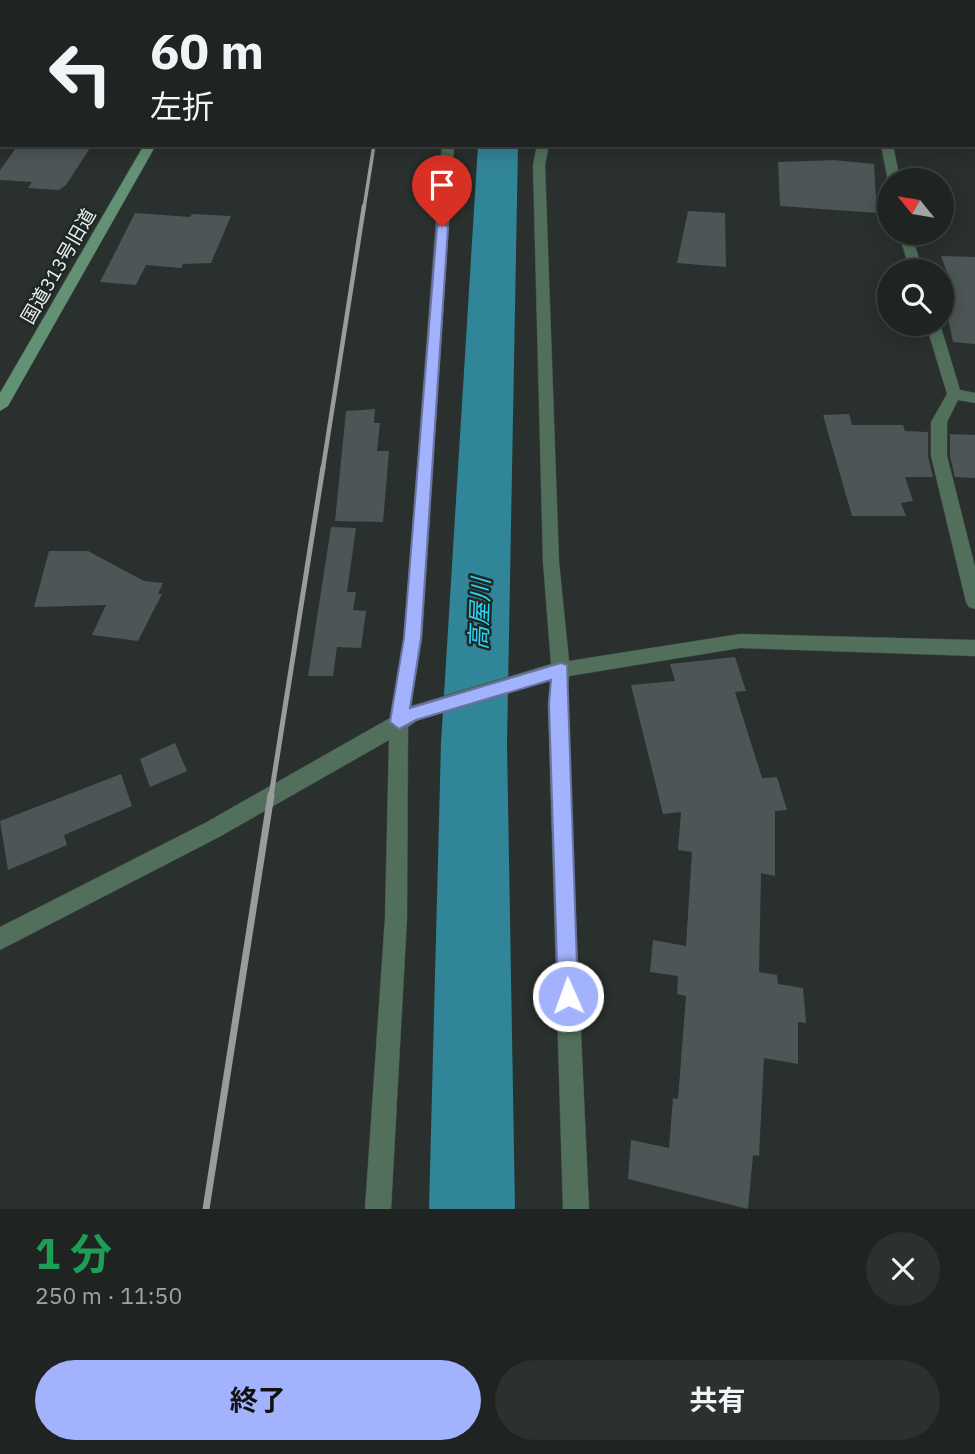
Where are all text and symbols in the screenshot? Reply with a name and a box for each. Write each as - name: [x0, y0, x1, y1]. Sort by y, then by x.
- text: 60 m: [150, 19, 264, 82]
- icon: left: [35, 28, 126, 119]
- text: 左折: [150, 85, 214, 127]
- pin: [412, 155, 472, 227]
- icon: arrive: [423, 166, 461, 204]
- north arrow: [877, 168, 954, 245]
- map controls: [877, 168, 954, 336]
- street label: 国道313号旧道: [15, 204, 101, 328]
- button: search: [877, 259, 954, 336]
- water label: 高屋川: [462, 574, 496, 651]
- position arrow: [531, 959, 605, 1033]
- text: 1 分: [35, 1226, 112, 1281]
- button: close: [866, 1232, 940, 1306]
- text: 250 m · 11:50: [35, 1280, 182, 1310]
- button: 終了: [35, 1360, 481, 1440]
- button: 共有: [495, 1360, 940, 1440]

